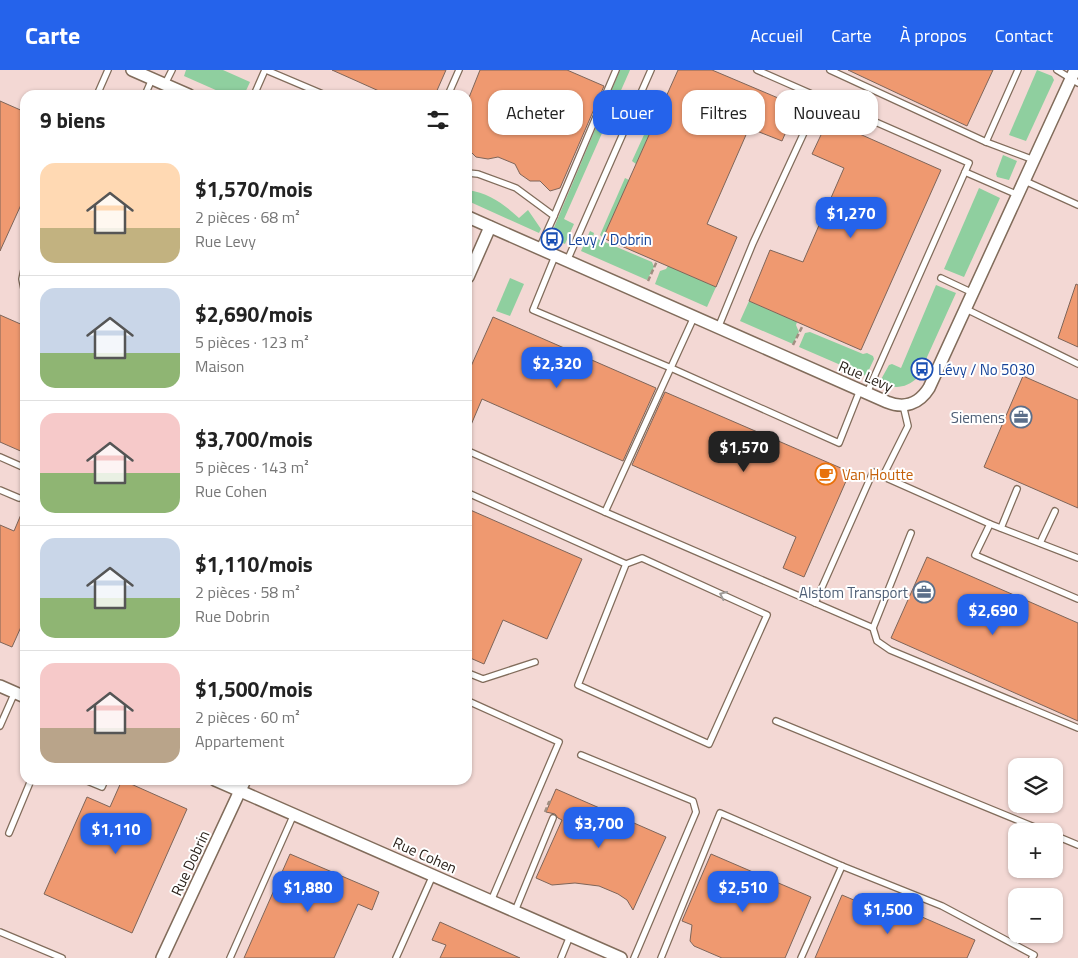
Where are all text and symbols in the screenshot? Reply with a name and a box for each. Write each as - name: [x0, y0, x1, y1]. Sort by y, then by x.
- text: Carte: [25, 17, 80, 53]
- text: Accueil: [750, 22, 803, 49]
- text: Carte: [831, 22, 872, 49]
- text: À propos: [900, 22, 967, 49]
- text: Contact: [995, 22, 1053, 49]
- chip: Acheter: [488, 90, 583, 135]
- chip: Louer: [593, 90, 672, 135]
- chip: Filtres: [682, 90, 765, 135]
- chip: Nouveau: [775, 90, 878, 135]
- text: 9 biens: [40, 104, 105, 136]
- icon: filters: [424, 106, 452, 134]
- text: $1,570/mois: [195, 173, 313, 205]
- icon: home: [80, 183, 140, 243]
- pin: $1,270: [810, 196, 892, 239]
- text: $1,270: [826, 201, 876, 225]
- text: 2 pièces · 68 m²: [195, 205, 300, 229]
- bus stop icon: Levy / Dobrin: [540, 227, 564, 251]
- place label: Levy / Dobrin: [568, 228, 652, 251]
- text: Rue Levy: [195, 229, 256, 253]
- text: $2,690/mois: [195, 298, 313, 330]
- icon: home: [80, 308, 140, 368]
- text: 5 pièces · 123 m²: [195, 330, 309, 354]
- pin: $2,320: [516, 346, 598, 389]
- text: $2,320: [532, 351, 582, 375]
- text: Maison: [195, 354, 244, 378]
- street label: Rue Levy: [835, 354, 897, 398]
- bus stop icon: Lévy / No 5030: [910, 357, 934, 381]
- place label: Lévy / No 5030: [938, 358, 1035, 381]
- office icon: Siemens: [1009, 405, 1033, 429]
- place label: Siemens: [951, 406, 1005, 429]
- text: $3,700/mois: [195, 423, 313, 455]
- pin: $1,570: [703, 430, 785, 473]
- icon: home: [80, 433, 140, 493]
- text: $1,570: [719, 435, 769, 459]
- text: 5 pièces · 143 m²: [195, 455, 309, 479]
- cafe icon: Van Houtte: [814, 462, 838, 486]
- place label: Van Houtte: [842, 463, 913, 486]
- text: Rue Cohen: [195, 479, 267, 503]
- text: $1,110/mois: [195, 548, 313, 580]
- icon: home: [80, 558, 140, 618]
- text: 2 pièces · 58 m²: [195, 580, 300, 604]
- office icon: Alstom Transport: [912, 580, 936, 604]
- place label: Alstom Transport: [799, 581, 909, 604]
- one-way arrow: [719, 591, 728, 601]
- pin: $2,690: [952, 594, 1034, 636]
- text: $2,690: [968, 598, 1018, 622]
- text: Rue Dobrin: [195, 604, 270, 628]
- text: $1,500/mois: [195, 673, 313, 705]
- icon: home: [80, 683, 140, 743]
- text: 2 pièces · 60 m²: [195, 705, 300, 729]
- text: Appartement: [195, 729, 284, 753]
- map controls: [1008, 758, 1063, 943]
- button: layers: [1008, 758, 1063, 813]
- pin: $3,700: [558, 806, 640, 849]
- text: $3,700: [574, 811, 624, 835]
- pin: $1,110: [75, 812, 157, 855]
- text: $1,110: [91, 817, 141, 841]
- button: +: [1008, 823, 1063, 878]
- street label: Rue Dobrin: [165, 826, 215, 900]
- street label: Rue Cohen: [389, 831, 461, 879]
- pin: $1,880: [267, 870, 349, 913]
- pin: $2,510: [702, 870, 784, 913]
- text: $1,880: [283, 875, 333, 899]
- text: $2,510: [718, 875, 768, 899]
- button: −: [1008, 888, 1063, 943]
- pin: $1,500: [847, 892, 929, 935]
- text: $1,500: [863, 897, 913, 921]

